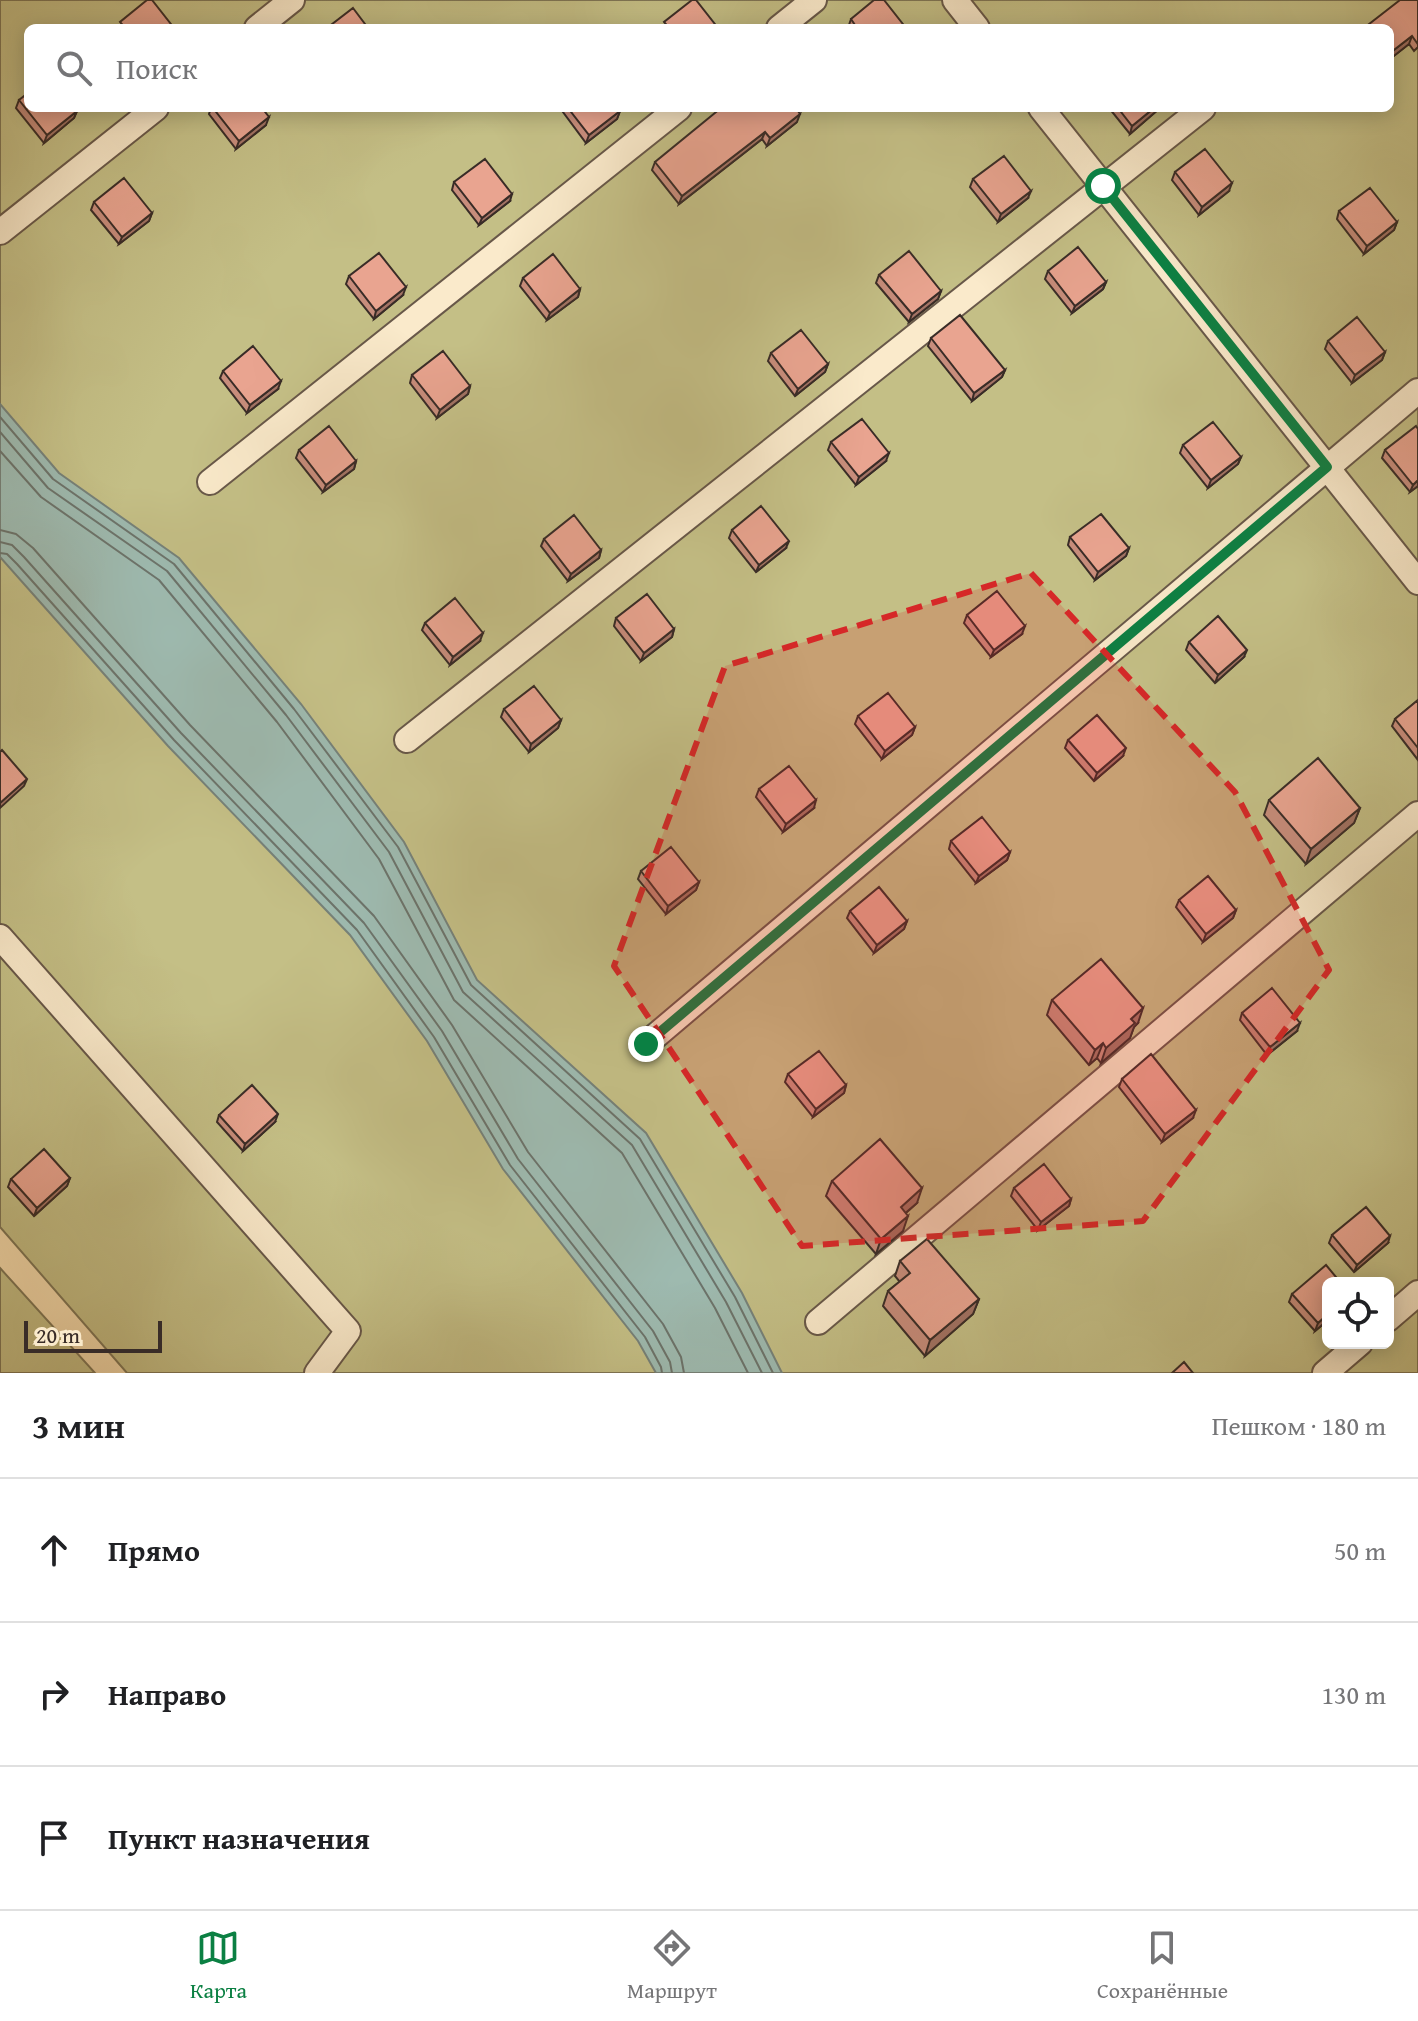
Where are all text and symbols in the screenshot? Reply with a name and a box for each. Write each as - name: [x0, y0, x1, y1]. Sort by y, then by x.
- search box: [24, 24, 1394, 112]
- icon: search: [52, 46, 96, 90]
- text: Поиск: [116, 46, 198, 90]
- route start: [1085, 168, 1121, 204]
- route end: [628, 1026, 664, 1062]
- map controls: [1322, 1277, 1394, 1349]
- button: locate: [1322, 1277, 1394, 1349]
- scale bar: [24, 1317, 162, 1353]
- text: 20 m: [36, 1319, 80, 1351]
- text: 3 мин: [32, 1401, 125, 1450]
- text: Пешком · 180 m: [1212, 1406, 1386, 1445]
- icon: ahead: [32, 1528, 76, 1572]
- text: Прямо: [108, 1528, 200, 1572]
- text: 50 m: [1334, 1531, 1386, 1570]
- icon: right: [32, 1672, 76, 1716]
- text: Направо: [108, 1672, 226, 1716]
- text: 130 m: [1321, 1675, 1386, 1714]
- icon: arrive: [32, 1816, 76, 1860]
- text: Пункт назначения: [108, 1816, 370, 1860]
- tab: Карта: [190, 1926, 247, 2006]
- tab: Маршрут: [627, 1926, 717, 2006]
- tab: Сохранённые: [1097, 1926, 1228, 2006]

